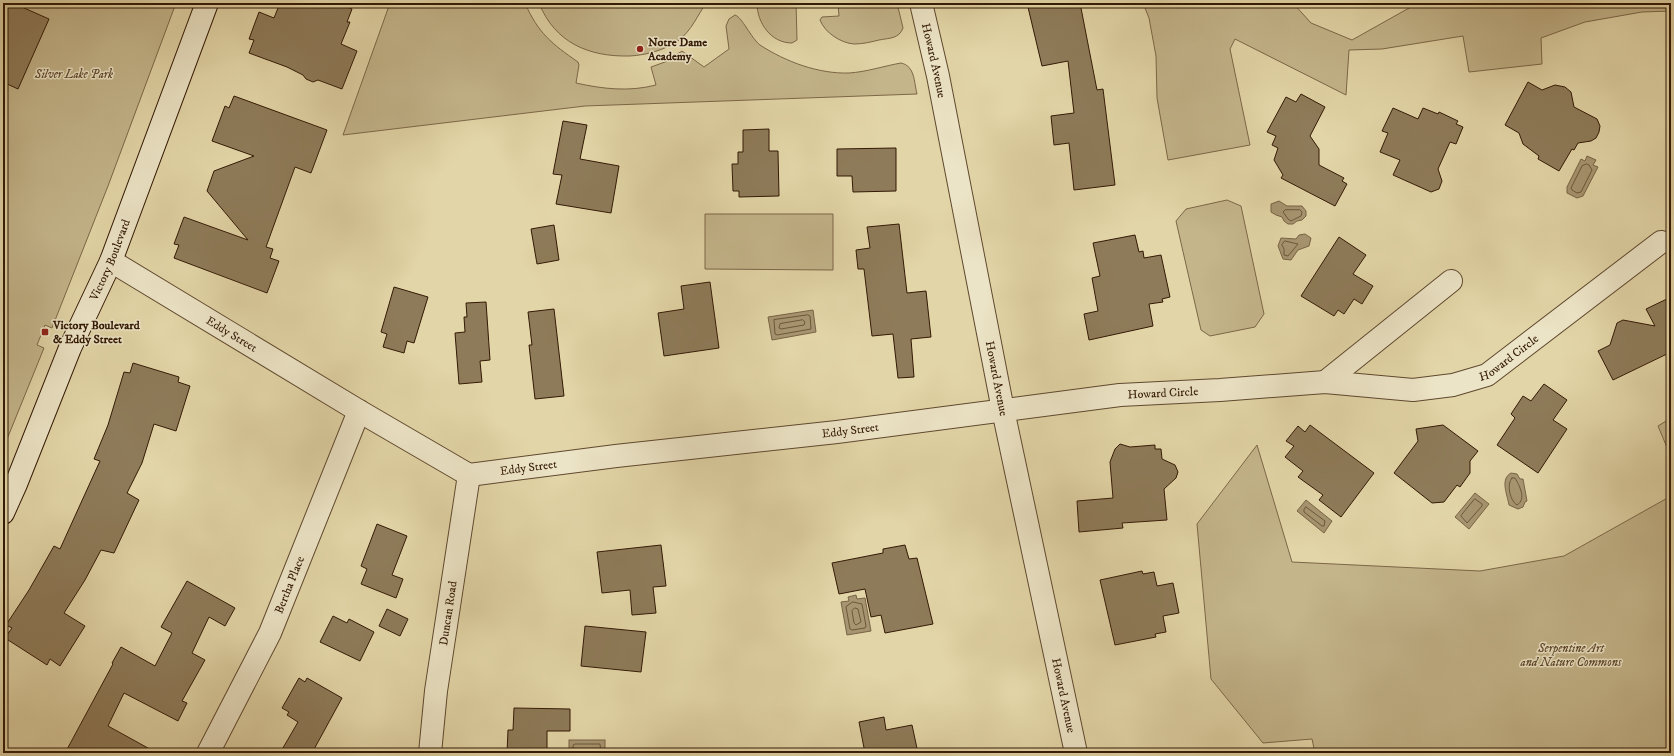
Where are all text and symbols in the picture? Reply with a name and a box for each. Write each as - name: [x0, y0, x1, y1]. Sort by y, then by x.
- street label: Howard Avenue: [918, 22, 949, 99]
- place label: Notre Dame Academy: [647, 35, 707, 64]
- marker: Notre Dame Academy: [635, 44, 645, 54]
- park label: Silver Lake Park: [34, 67, 113, 82]
- street label: Victory Boulevard: [86, 217, 134, 304]
- street label: Eddy Street: [203, 313, 260, 356]
- place label: Victory Boulevard & Eddy Street: [52, 318, 141, 347]
- marker: Victory Boulevard & Eddy Street: [40, 327, 50, 337]
- street label: Howard Circle: [1477, 331, 1542, 385]
- street label: Howard Avenue: [982, 340, 1011, 417]
- street label: Howard Circle: [1127, 384, 1199, 403]
- street label: Eddy Street: [821, 420, 880, 442]
- street label: Eddy Street: [499, 457, 558, 479]
- street label: Bertha Place: [272, 554, 308, 616]
- street label: Duncan Road: [436, 580, 461, 647]
- park label: Serpentine Art and Nature Commons: [1520, 641, 1622, 670]
- street label: Howard Avenue: [1048, 657, 1079, 734]

